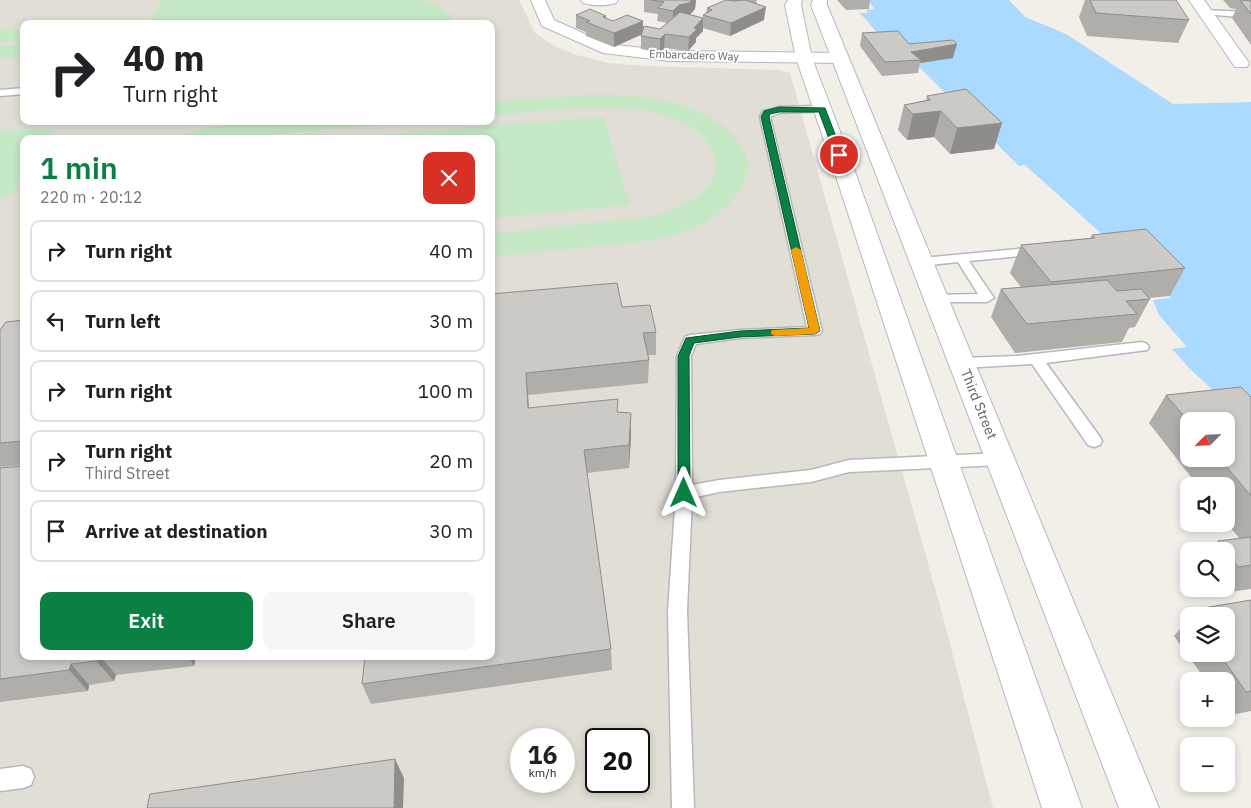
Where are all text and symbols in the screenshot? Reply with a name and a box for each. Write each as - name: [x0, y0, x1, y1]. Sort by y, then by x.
- text: 40 m: [123, 35, 205, 81]
- icon: right: [40, 40, 105, 105]
- street label: Embarcadero Way: [649, 46, 740, 64]
- text: Turn right: [123, 79, 218, 108]
- pin: [818, 134, 860, 176]
- icon: arrive: [825, 141, 853, 169]
- text: 1 min: [40, 148, 118, 187]
- button: close: [423, 152, 475, 204]
- text: 220 m · 20:12: [40, 187, 142, 207]
- icon: right: [42, 237, 70, 265]
- text: Turn right: [85, 239, 172, 263]
- text: 40 m: [429, 239, 473, 263]
- icon: left: [42, 307, 70, 335]
- text: Turn left: [85, 309, 161, 333]
- text: 30 m: [429, 309, 473, 333]
- street label: Third Street: [957, 366, 1001, 442]
- icon: right: [42, 377, 70, 405]
- text: Turn right: [85, 379, 172, 403]
- text: 100 m: [418, 379, 473, 403]
- north arrow: [1180, 412, 1235, 468]
- map controls: [1180, 412, 1235, 792]
- text: Turn right: [85, 439, 172, 463]
- icon: right: [42, 447, 70, 475]
- text: 20 m: [429, 449, 473, 473]
- text: Third Street: [85, 463, 170, 483]
- position arrow: [657, 466, 709, 518]
- button: sound: [1180, 477, 1235, 532]
- icon: arrive: [42, 517, 70, 545]
- text: Arrive at destination: [85, 519, 268, 543]
- text: 30 m: [429, 519, 473, 543]
- button: search: [1180, 542, 1235, 597]
- button: Exit: [40, 592, 253, 650]
- button: Share: [263, 592, 475, 650]
- button: layers: [1180, 607, 1235, 662]
- button: +: [1180, 672, 1235, 727]
- speed limit sign: 20: [585, 728, 650, 793]
- button: −: [1180, 737, 1235, 792]
- text: 16: [527, 738, 558, 771]
- text: km/h: [528, 765, 557, 780]

